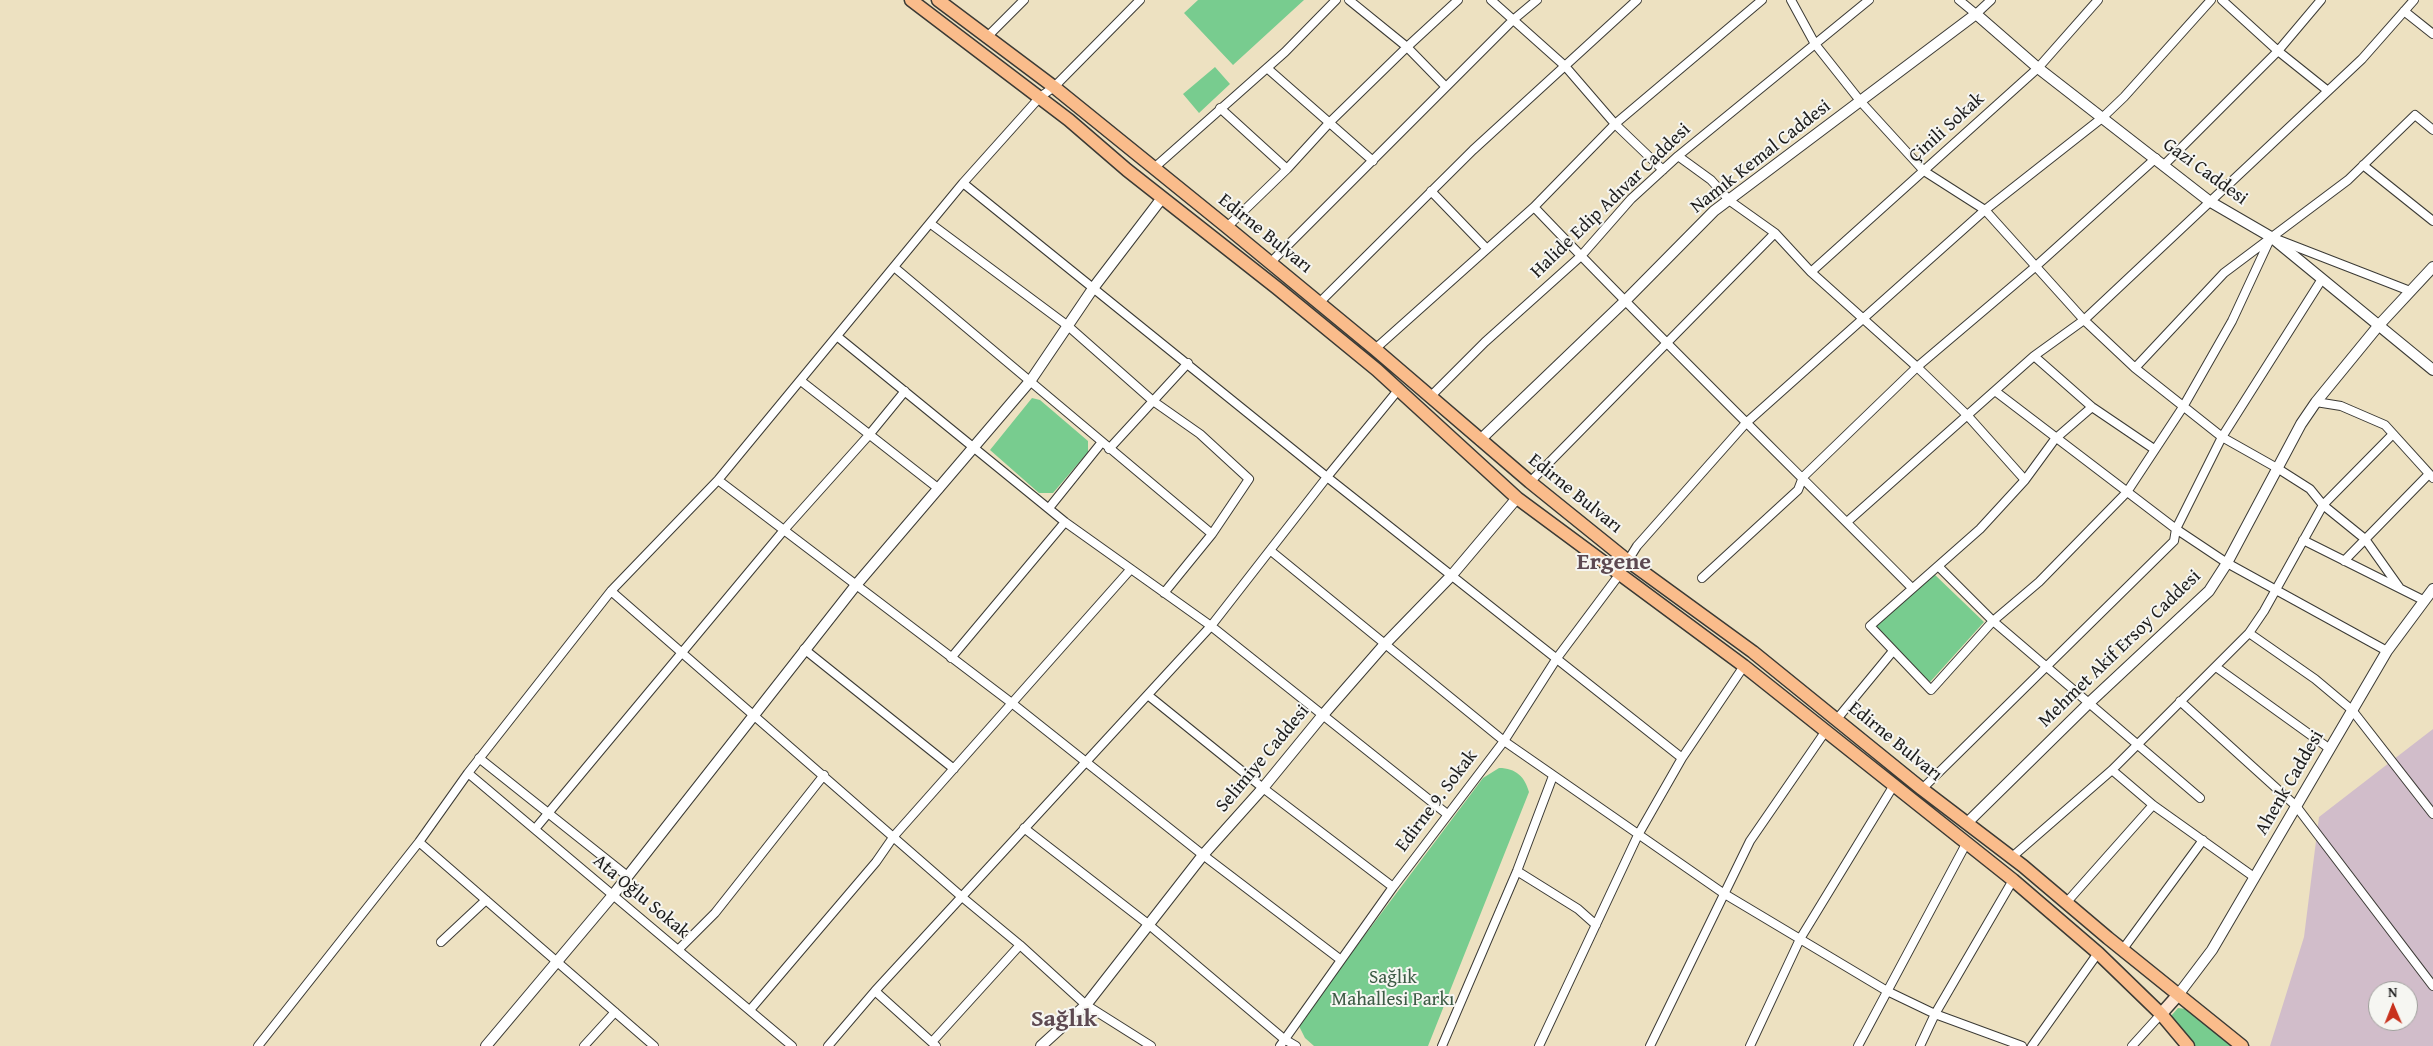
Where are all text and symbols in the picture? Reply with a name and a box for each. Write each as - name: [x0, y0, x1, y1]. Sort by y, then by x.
- street label: Çinili Sokak: [1905, 88, 1989, 168]
- street label: Namık Kemal Caddesi: [1686, 95, 1836, 219]
- street label: Halide Edip Adıvar Caddesi: [1526, 119, 1696, 283]
- street label: Gazi Caddesi: [2158, 134, 2252, 210]
- street label: Edirne Bulvarı: [1213, 189, 1317, 279]
- street label: Edirne Bulvarı: [1523, 449, 1627, 539]
- district label: Ergene: [1577, 549, 1651, 577]
- street label: Mehmet Akif Ersoy Caddesi: [2034, 565, 2206, 733]
- street label: Edirne Bulvarı: [1843, 697, 1947, 787]
- street label: Selimiye Caddesi: [1211, 701, 1315, 817]
- street label: Ahenk Caddesi: [2251, 727, 2329, 839]
- street label: Edirne 9. Sokak: [1391, 745, 1483, 857]
- street label: Ata Oğlu Sokak: [588, 850, 694, 944]
- park label: Sağlık Mahallesi Parkı: [1332, 967, 1454, 1011]
- north arrow: [2368, 981, 2418, 1031]
- text: N: [2388, 982, 2398, 1002]
- district label: Sağlık: [1031, 1006, 1097, 1034]

